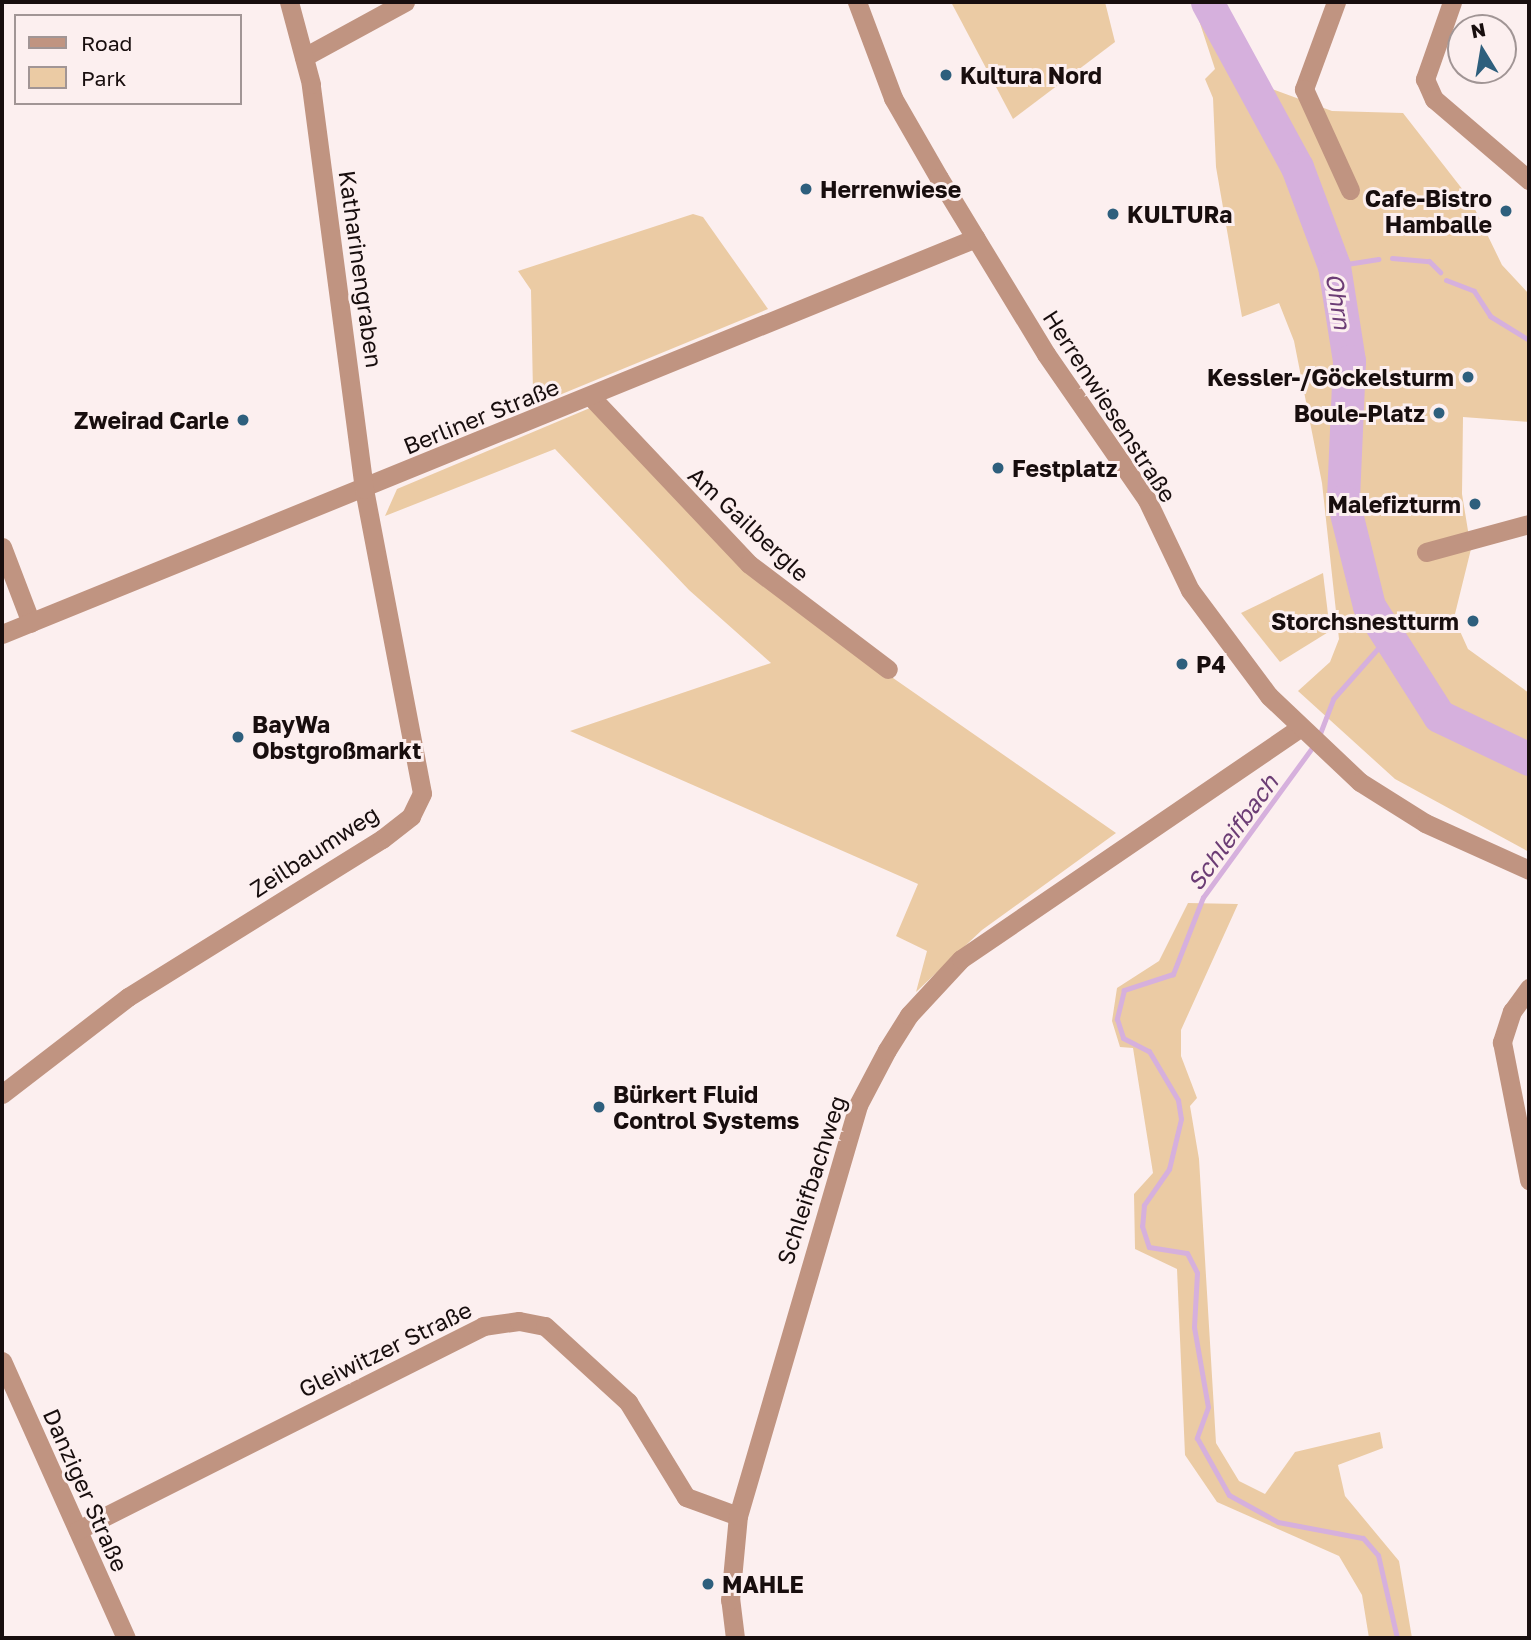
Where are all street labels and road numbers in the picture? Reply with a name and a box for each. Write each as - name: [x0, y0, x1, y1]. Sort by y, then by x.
- street label: Katharinengraben: [333, 169, 389, 369]
- street label: Herrenwiesenstraße: [1038, 305, 1182, 507]
- street label: Berliner Straße: [399, 372, 563, 460]
- street label: Am Gailbergle: [683, 461, 815, 587]
- street label: Zeilbaumweg: [245, 799, 383, 903]
- street label: Schleifbachweg: [771, 1092, 851, 1268]
- street label: Gleiwitzer Straße: [294, 1295, 476, 1403]
- street label: Danziger Straße: [38, 1404, 134, 1576]

